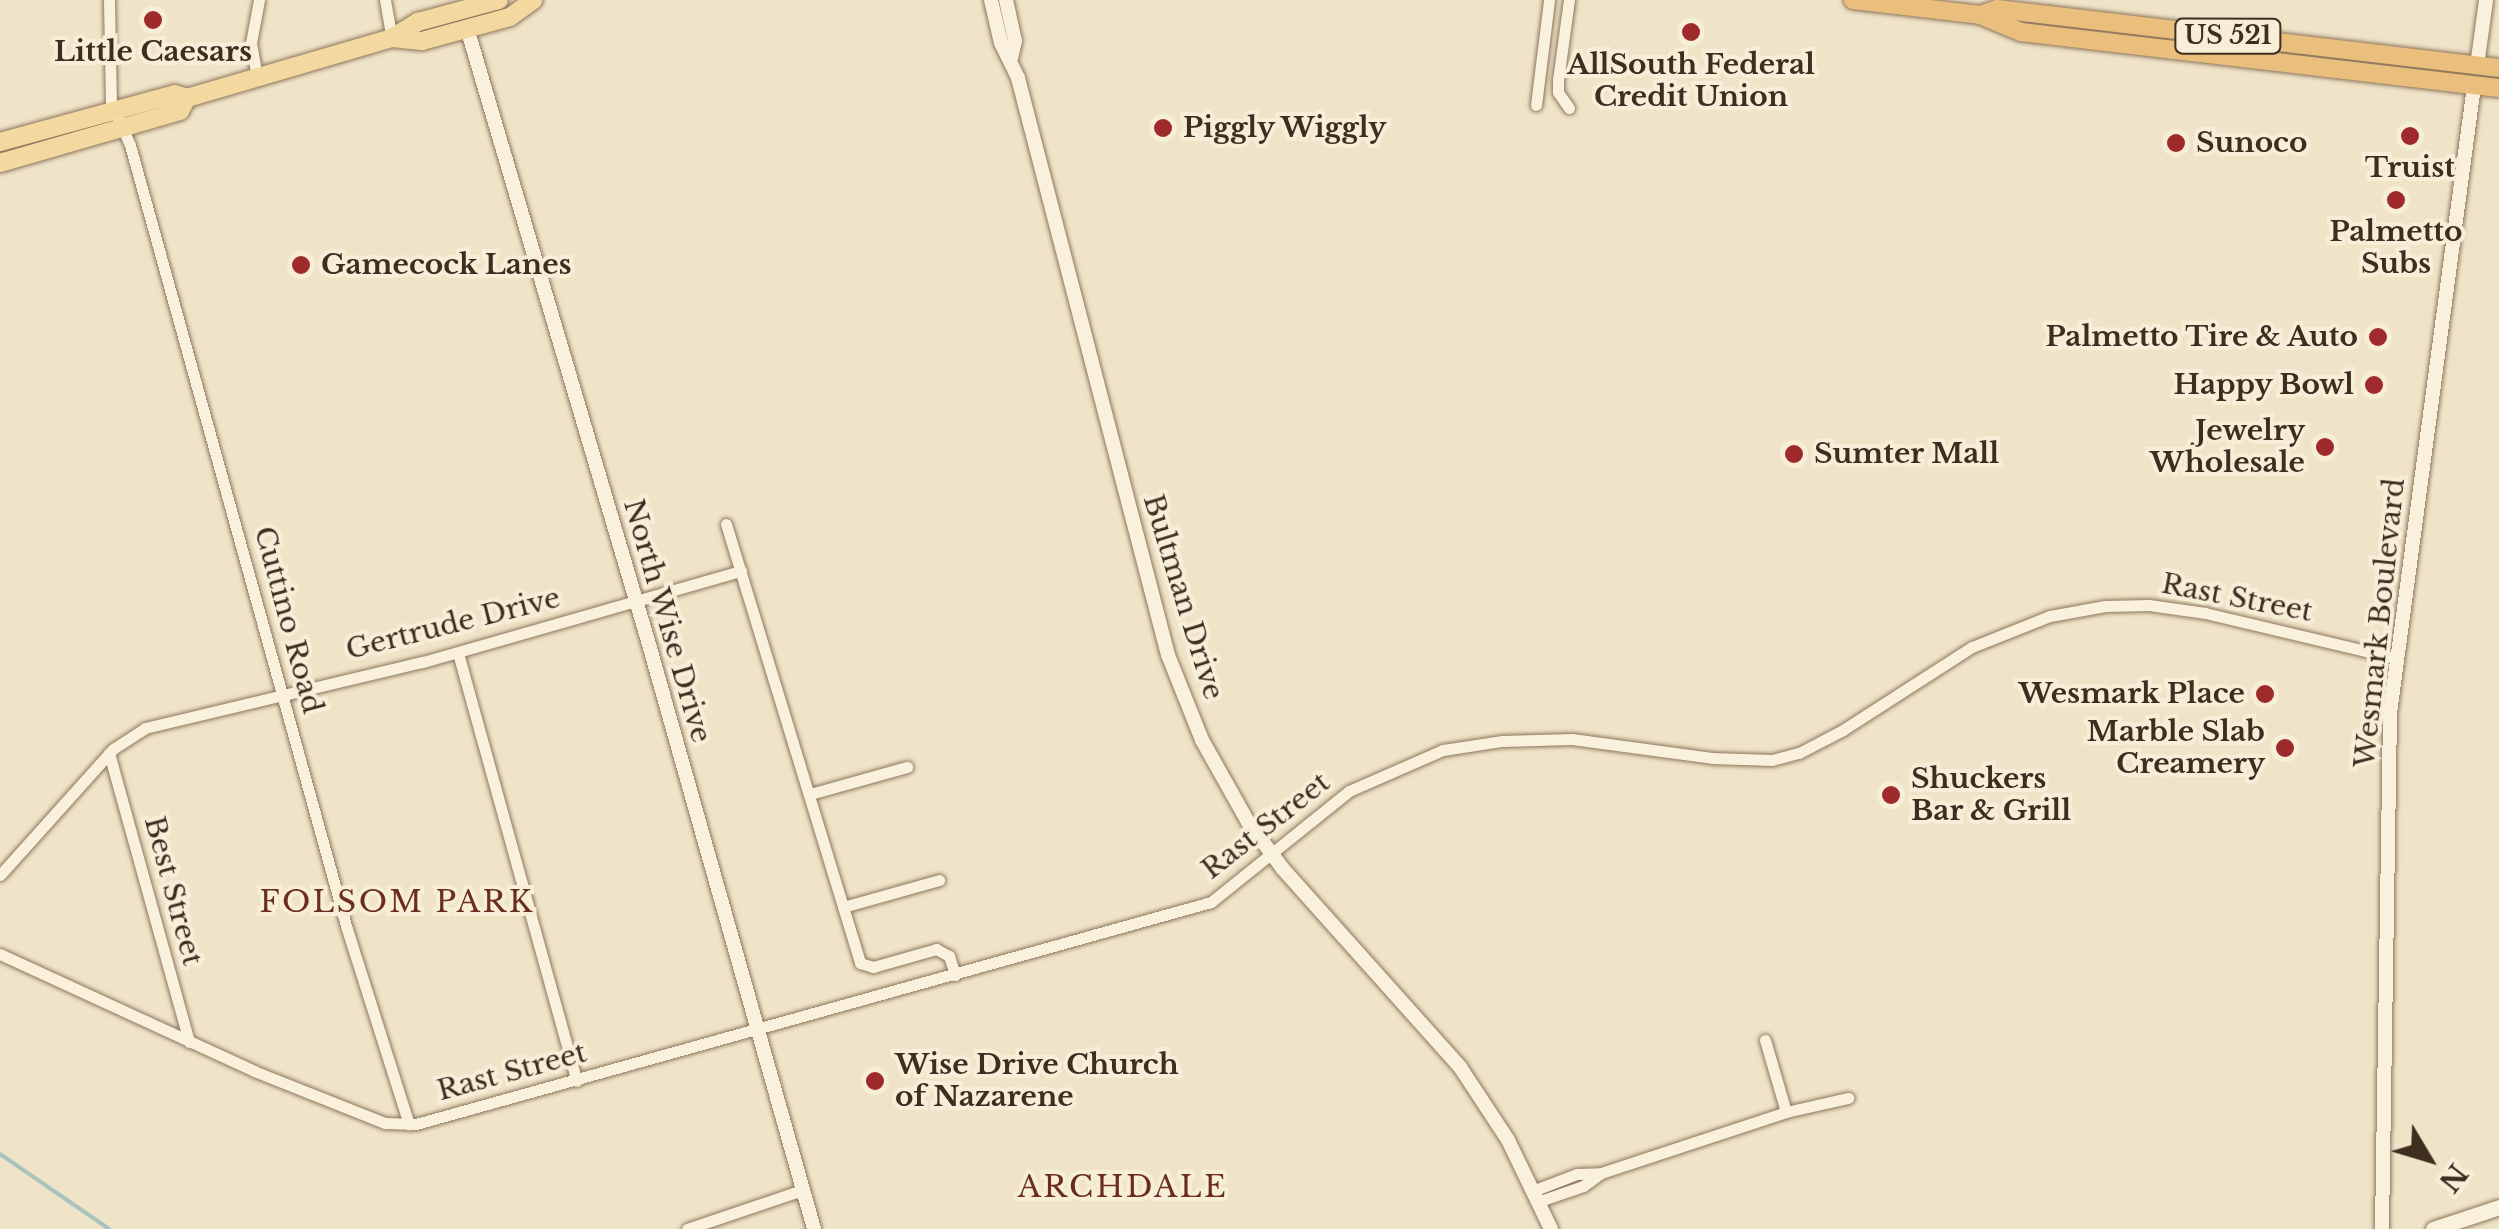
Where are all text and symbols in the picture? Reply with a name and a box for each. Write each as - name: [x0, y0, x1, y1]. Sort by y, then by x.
- marker: Little Caesars: [142, 9, 164, 31]
- road number: US 521: [2173, 16, 2283, 56]
- marker: AllSouth Federal Credit Union: [1680, 21, 1702, 43]
- place label: Little Caesars: [54, 35, 252, 69]
- place label: AllSouth Federal Credit Union: [1567, 48, 1815, 114]
- place label: Piggly Wiggly: [1183, 111, 1388, 145]
- marker: Piggly Wiggly: [1152, 117, 1174, 139]
- marker: Truist: [2399, 125, 2421, 147]
- place label: Sunoco: [2196, 126, 2307, 160]
- marker: Sunoco: [2165, 132, 2187, 154]
- place label: Truist: [2365, 151, 2455, 185]
- marker: Palmetto Subs: [2385, 189, 2407, 211]
- place label: Palmetto Subs: [2329, 215, 2463, 281]
- place label: Gamecock Lanes: [321, 248, 572, 282]
- marker: Gamecock Lanes: [290, 254, 312, 276]
- place label: Palmetto Tire & Auto: [2044, 320, 2358, 354]
- marker: Palmetto Tire & Auto: [2367, 326, 2389, 348]
- place label: Happy Bowl: [2173, 368, 2354, 402]
- marker: Happy Bowl: [2363, 374, 2385, 396]
- place label: Jewelry Wholesale: [2150, 414, 2305, 480]
- marker: Jewelry Wholesale: [2314, 436, 2336, 458]
- place label: Sumter Mall: [1814, 437, 2000, 471]
- marker: Sumter Mall: [1783, 443, 1805, 465]
- street label: Wesmark Boulevard: [2348, 476, 2412, 770]
- street label: Bultman Drive: [1136, 490, 1230, 704]
- street label: North Wise Drive: [616, 495, 718, 747]
- street label: Cuttino Road: [247, 523, 329, 717]
- street label: Rast Street: [2159, 567, 2315, 629]
- street label: Gertrude Drive: [342, 581, 564, 667]
- place label: Wesmark Place: [2018, 677, 2245, 711]
- marker: Wesmark Place: [2254, 683, 2276, 705]
- place label: Marble Slab Creamery: [2087, 715, 2265, 781]
- marker: Marble Slab Creamery: [2274, 737, 2296, 759]
- place label: Shuckers Bar & Grill: [1911, 762, 2072, 828]
- street label: Rast Street: [1195, 766, 1337, 886]
- marker: Shuckers Bar & Grill: [1880, 784, 1902, 806]
- street label: Best Street: [137, 813, 209, 969]
- district label: FOLSOM PARK: [259, 884, 535, 920]
- street label: Rast Street: [434, 1036, 590, 1108]
- place label: Wise Drive Church of Nazarene: [895, 1048, 1179, 1114]
- marker: Wise Drive Church of Nazarene: [864, 1070, 886, 1092]
- north arrow: [2379, 1109, 2479, 1209]
- text: N: [2431, 1157, 2475, 1199]
- district label: ARCHDALE: [1018, 1169, 1228, 1205]

